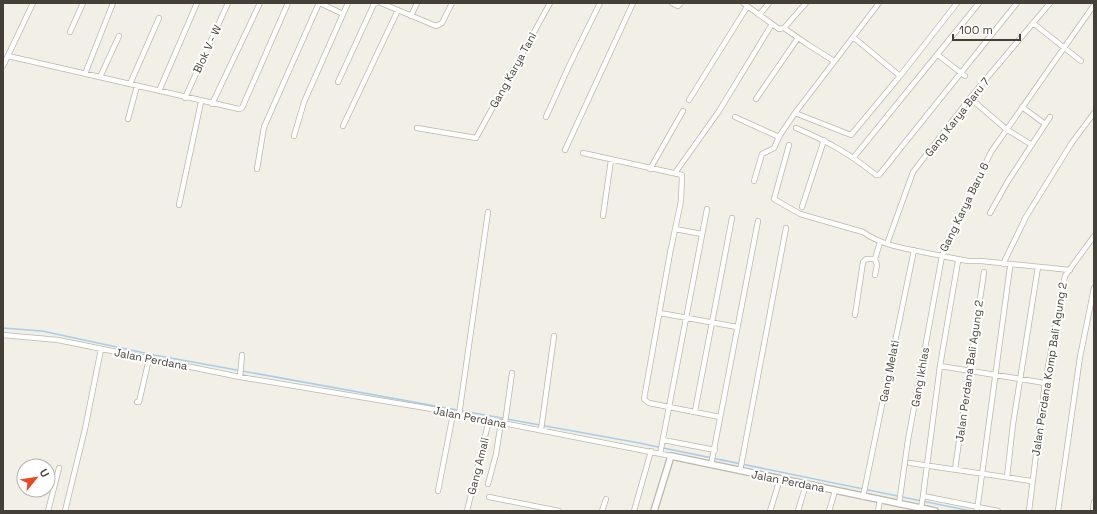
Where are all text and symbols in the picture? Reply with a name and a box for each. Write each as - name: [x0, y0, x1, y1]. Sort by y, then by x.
- scale bar: [953, 16, 1020, 42]
- street label: Blok V - W: [190, 22, 224, 75]
- text: 100 m: [959, 22, 993, 38]
- street label: Gang Karya Tani: [486, 29, 540, 110]
- street label: Gang Karya Baru 7: [922, 75, 992, 159]
- street label: Gang Karya Baru 6: [936, 160, 992, 254]
- street label: Jalan Perdana Komp Bali Agung 2: [1028, 281, 1070, 457]
- street label: Jalan Perdana Bali Agung 2: [952, 299, 986, 443]
- street label: Gang Melati: [876, 339, 902, 403]
- street label: Jalan Perdana: [113, 345, 190, 373]
- street label: Gang Ikhlas: [908, 346, 932, 408]
- street label: Jalan Perdana: [432, 403, 509, 431]
- street label: Gang Amali: [464, 436, 492, 496]
- north arrow: [16, 458, 56, 498]
- text: U: [37, 466, 53, 480]
- street label: Jalan Perdana: [750, 467, 827, 495]

